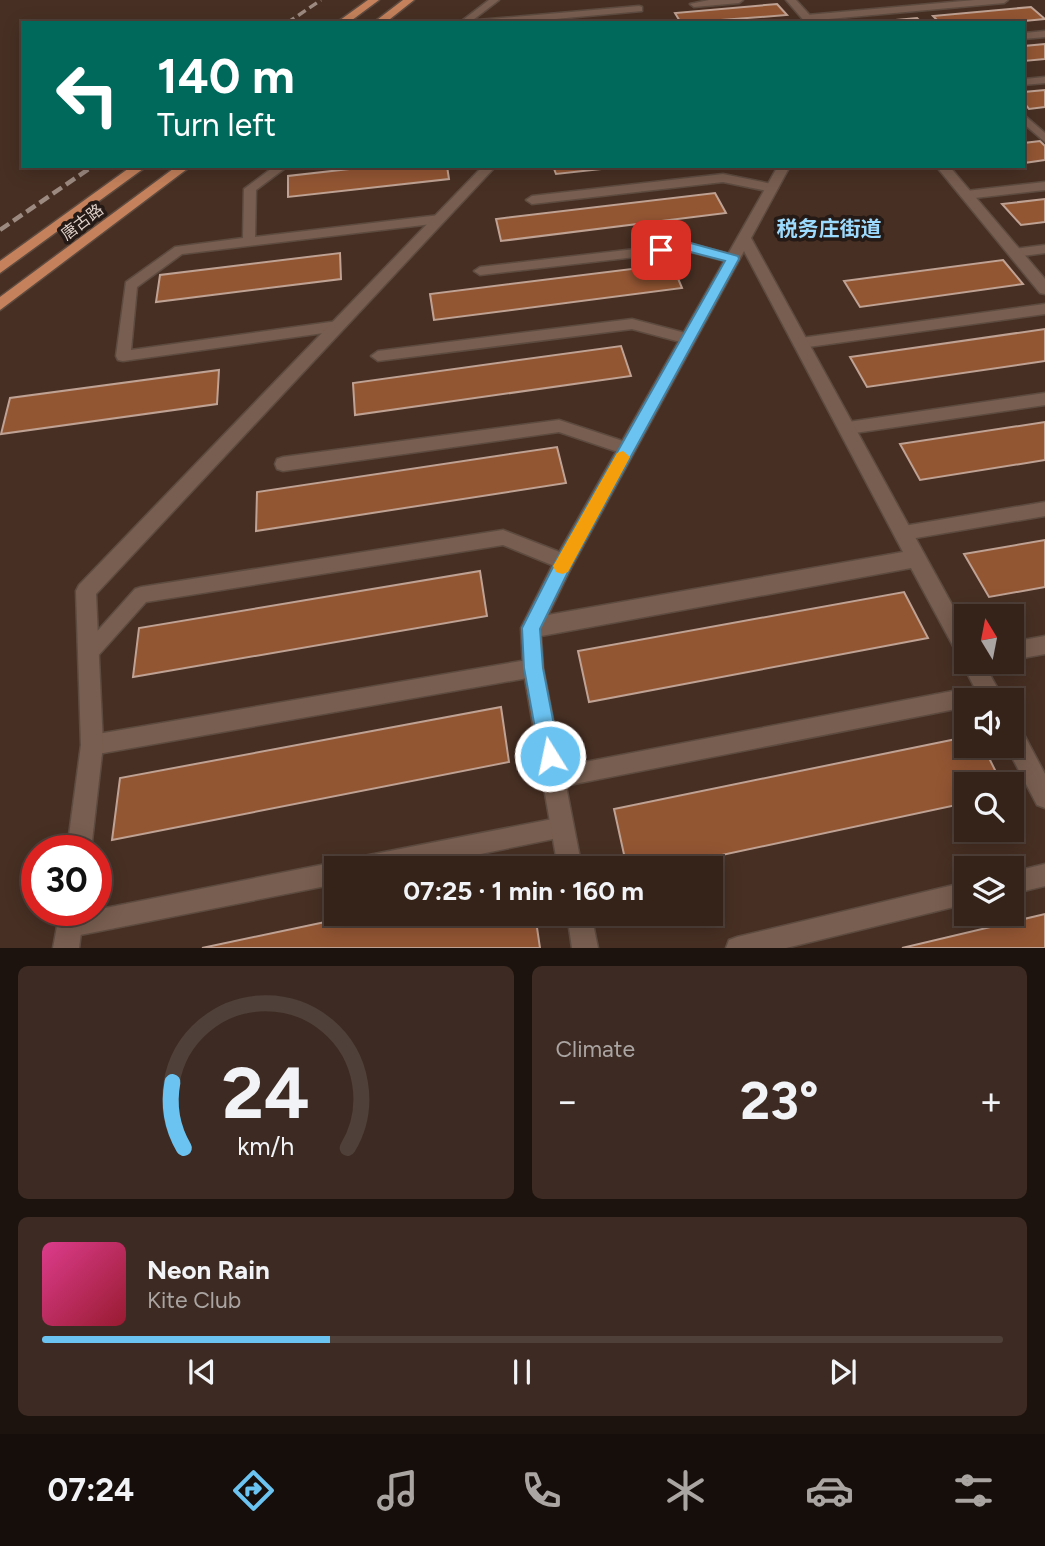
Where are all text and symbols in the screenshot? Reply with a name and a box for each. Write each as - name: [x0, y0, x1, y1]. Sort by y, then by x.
- text: 140 m: [157, 46, 295, 105]
- icon: left: [42, 49, 133, 140]
- text: Turn left: [157, 106, 276, 144]
- street label: 唐古路: [57, 200, 107, 244]
- district label: 税务庄街道: [777, 216, 882, 241]
- pin: [631, 220, 691, 280]
- icon: arrive: [642, 231, 680, 269]
- north arrow: [954, 604, 1024, 674]
- map controls: [954, 604, 1024, 926]
- button: sound: [954, 688, 1024, 758]
- position arrow: [513, 719, 587, 793]
- button: search: [954, 772, 1024, 842]
- speed limit sign: 30: [21, 835, 112, 926]
- button: layers: [954, 856, 1024, 926]
- text: 07:25 · 1 min · 160 m: [403, 875, 644, 907]
- text: Climate: [556, 1035, 635, 1063]
- text: 24: [222, 1050, 310, 1137]
- text: 23°: [740, 1070, 819, 1132]
- text: −: [556, 1078, 579, 1124]
- text: +: [979, 1078, 1003, 1124]
- text: km/h: [237, 1131, 294, 1161]
- text: Neon Rain: [147, 1254, 270, 1286]
- text: Kite Club: [147, 1286, 241, 1314]
- icon: previous: [183, 1353, 221, 1391]
- icon: pause: [503, 1353, 541, 1391]
- icon: next: [824, 1353, 862, 1391]
- icon: directions: [229, 1466, 278, 1515]
- icon: music: [373, 1466, 422, 1515]
- icon: phone: [517, 1466, 566, 1515]
- icon: climate: [661, 1466, 710, 1515]
- icon: car: [805, 1466, 854, 1515]
- icon: filters: [949, 1466, 998, 1515]
- text: 07:24: [47, 1471, 134, 1509]

